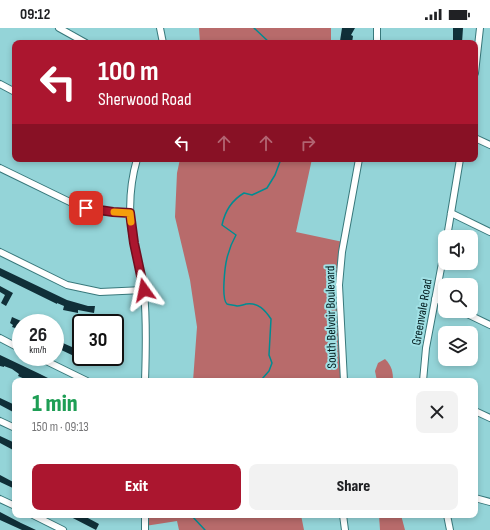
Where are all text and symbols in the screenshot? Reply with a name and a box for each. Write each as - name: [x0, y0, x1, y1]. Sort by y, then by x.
- text: 09:12: [20, 5, 50, 24]
- text: 100 m: [98, 55, 159, 88]
- icon: left: [32, 56, 84, 108]
- text: Sherwood Road: [98, 89, 191, 110]
- icon: left: [171, 132, 193, 154]
- icon: ahead: [213, 132, 235, 154]
- icon: ahead: [255, 132, 277, 154]
- icon: right: [297, 132, 319, 154]
- pin: [69, 191, 103, 225]
- icon: arrive: [75, 197, 97, 219]
- map controls: [438, 230, 478, 366]
- button: sound: [438, 230, 478, 270]
- street label: South Belvoir Boulevard: [322, 265, 340, 369]
- position arrow: [123, 269, 165, 311]
- street label: Greenvale Road: [408, 278, 436, 346]
- button: search: [438, 278, 478, 318]
- speed limit sign: 30: [72, 314, 124, 366]
- text: 26: [29, 323, 47, 347]
- button: layers: [438, 326, 478, 366]
- text: km/h: [29, 344, 47, 356]
- text: 1 min: [32, 389, 78, 418]
- button: close: [416, 391, 458, 433]
- text: 150 m · 09:13: [32, 419, 89, 435]
- button: Exit: [32, 464, 241, 510]
- button: Share: [249, 464, 458, 510]

